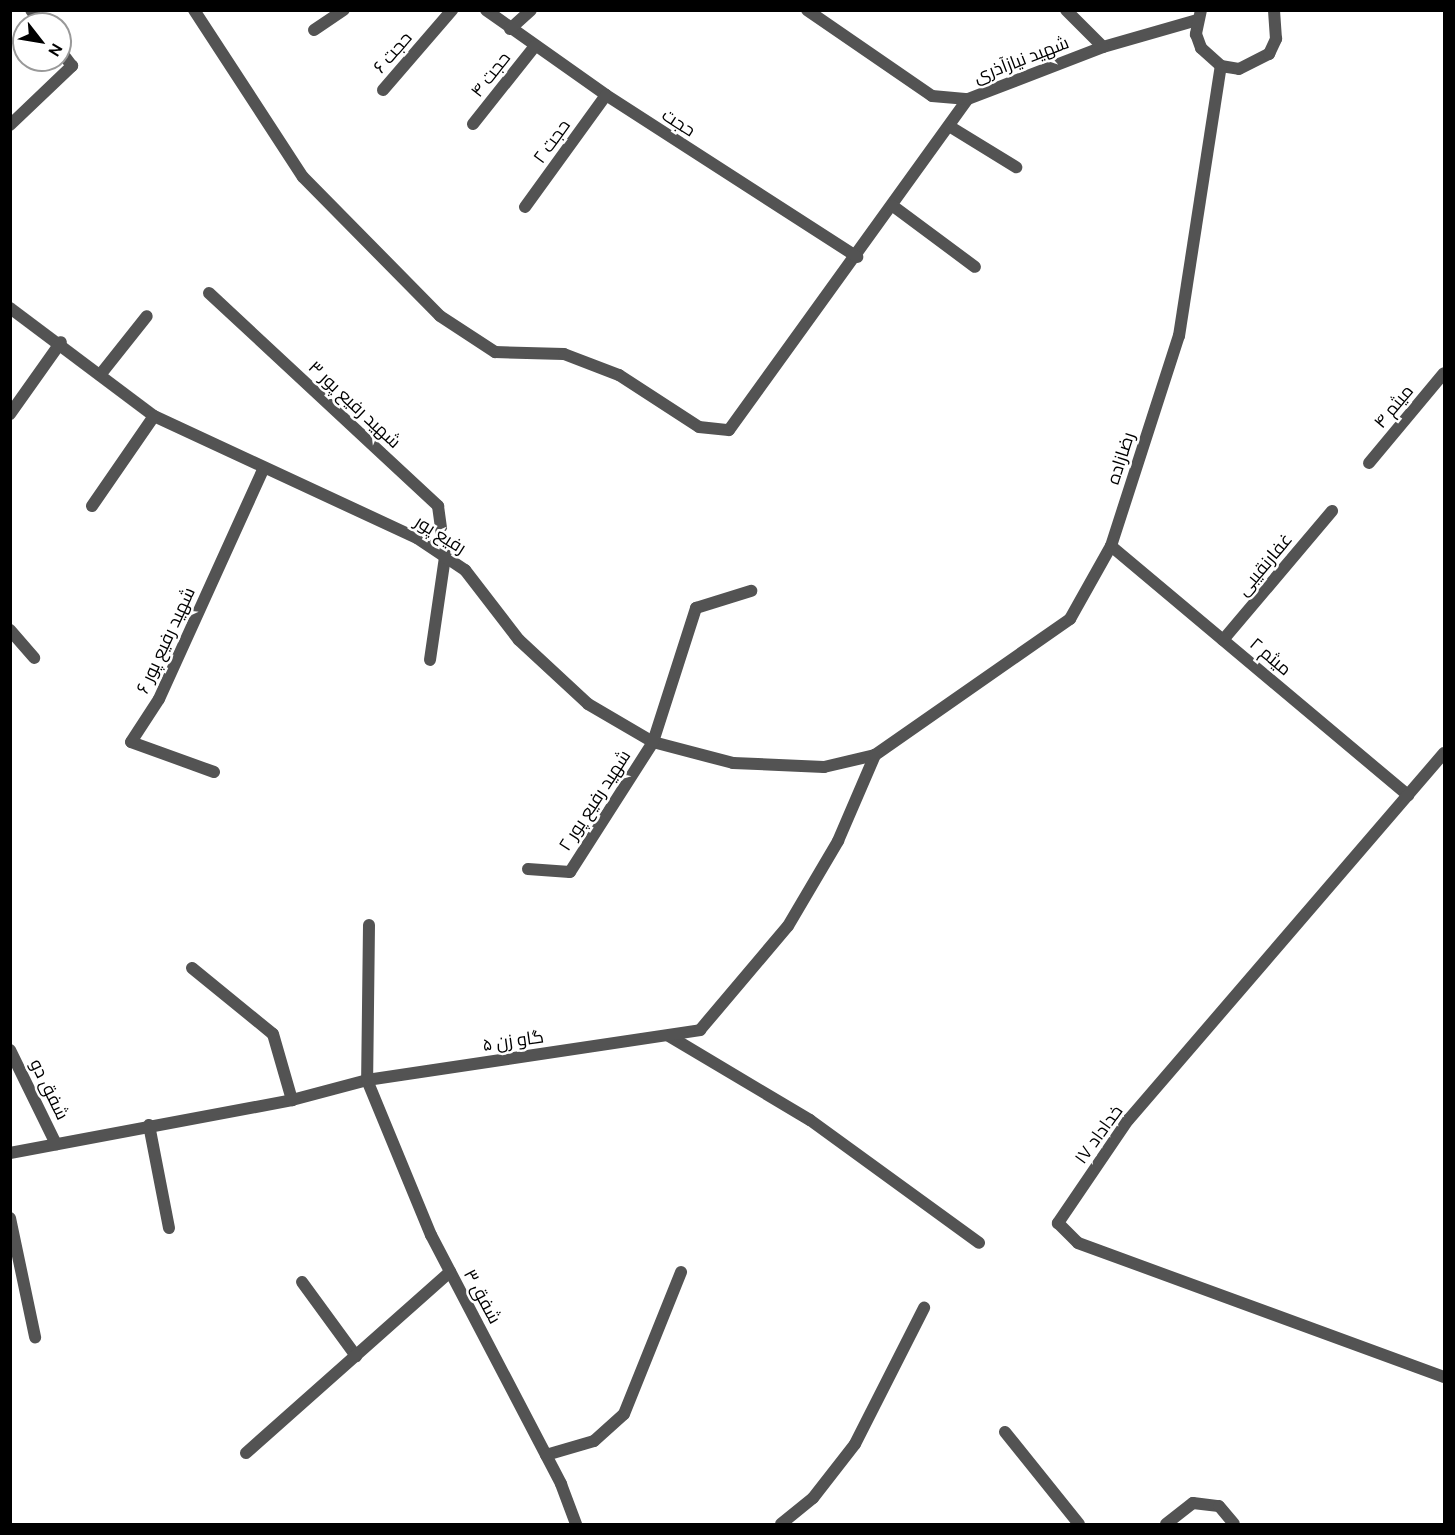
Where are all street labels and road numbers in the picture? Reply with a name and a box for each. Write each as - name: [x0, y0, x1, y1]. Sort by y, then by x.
- street label: حجت ۶: [368, 27, 416, 77]
- street label: شهید نیازآذری: [970, 31, 1072, 87]
- street label: حجت ۴: [466, 47, 514, 101]
- street label: حجت: [658, 103, 700, 141]
- street label: حجت ۲: [528, 115, 574, 167]
- street label: شهید رفیع پور ۳: [304, 356, 406, 452]
- street label: میثم ۴: [1369, 380, 1417, 432]
- street label: رضازاده: [1101, 429, 1139, 487]
- street label: رفیع پور: [411, 510, 471, 558]
- street label: غفارنقیبی: [1232, 528, 1296, 600]
- street label: شهید رفیع پور ۶: [131, 583, 199, 697]
- street label: میثم ۲: [1246, 632, 1296, 680]
- street label: شهید رفیع پور ۲: [553, 746, 635, 854]
- street label: گاو زن ۵: [481, 1025, 545, 1055]
- street label: شفق دو: [26, 1055, 74, 1123]
- street label: خداداد ۱۷: [1069, 1100, 1127, 1168]
- street label: شفق ۳: [460, 1265, 506, 1327]

